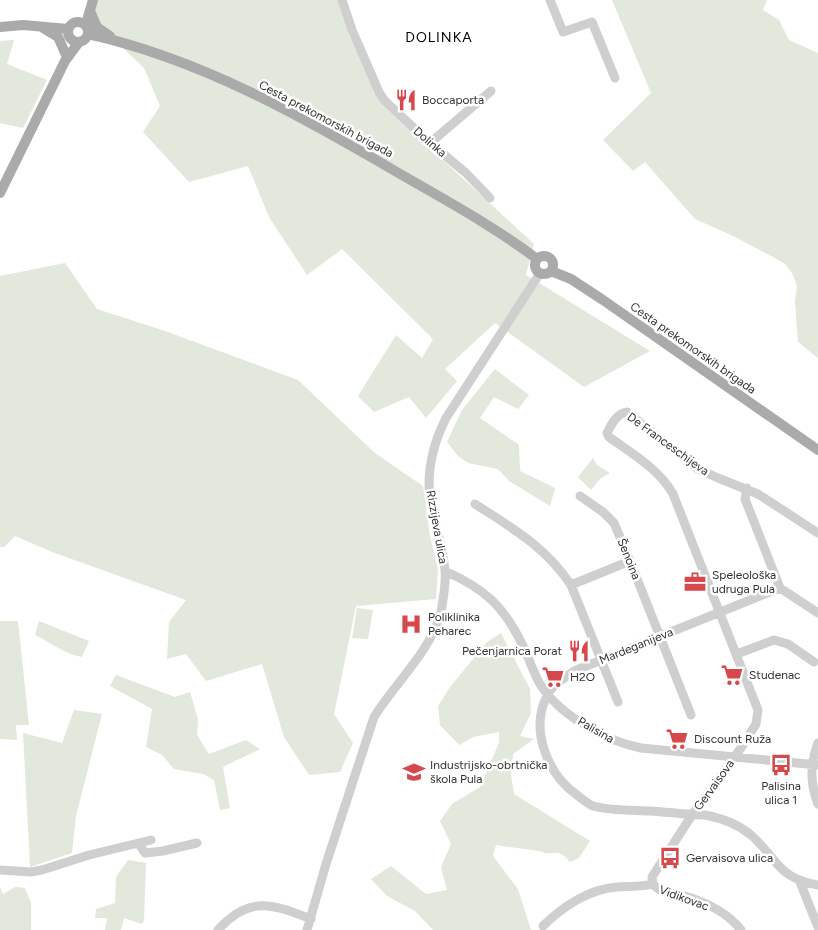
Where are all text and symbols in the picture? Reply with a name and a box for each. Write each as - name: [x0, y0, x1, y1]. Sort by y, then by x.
- district label: DOLINKA: [405, 29, 473, 46]
- street label: Cesta prekomorskih brigada: [256, 78, 396, 160]
- restaurant icon: Boccaporta: [393, 87, 419, 113]
- place label: Boccaporta: [422, 93, 484, 107]
- street label: Dolinka: [411, 124, 449, 160]
- street label: Cesta prekomorskih brigada: [628, 299, 758, 397]
- street label: De Franceschijeva: [624, 410, 712, 478]
- street label: Rizzijeva ulica: [424, 489, 450, 565]
- street label: Šenoina: [614, 536, 644, 582]
- place label: Speleološka udruga Pula: [712, 568, 776, 596]
- office icon: Speleološka udruga Pula: [682, 569, 708, 595]
- place label: Poliklinika Peharec: [428, 610, 480, 638]
- hospital icon: Poliklinika Peharec: [398, 611, 424, 637]
- street label: Mardeganijeva: [597, 625, 675, 667]
- restaurant icon: Pečenjarnica Porat: [566, 638, 592, 664]
- place label: Pečenjarnica Porat: [462, 644, 562, 658]
- supermarket icon: Studenac: [719, 662, 745, 688]
- supermarket icon: H2O: [540, 664, 566, 690]
- place label: Studenac: [749, 668, 801, 682]
- place label: H2O: [570, 670, 595, 684]
- street label: Palisina: [575, 714, 617, 746]
- supermarket icon: Discount Ruža: [664, 726, 690, 752]
- place label: Discount Ruža: [694, 732, 771, 746]
- bus stop icon: Palisina ulica 1: [768, 752, 794, 778]
- street label: Gervaisova: [691, 757, 737, 813]
- place label: Industrijsko-obrtnička škola Pula: [430, 758, 548, 786]
- school or university icon: Industrijsko-obrtnička škola Pula: [401, 759, 427, 785]
- place label: Palisina ulica 1: [761, 779, 801, 807]
- bus stop icon: Gervaisova ulica: [657, 845, 683, 871]
- place label: Gervaisova ulica: [686, 851, 773, 865]
- street label: Vidikovac: [657, 883, 711, 914]

